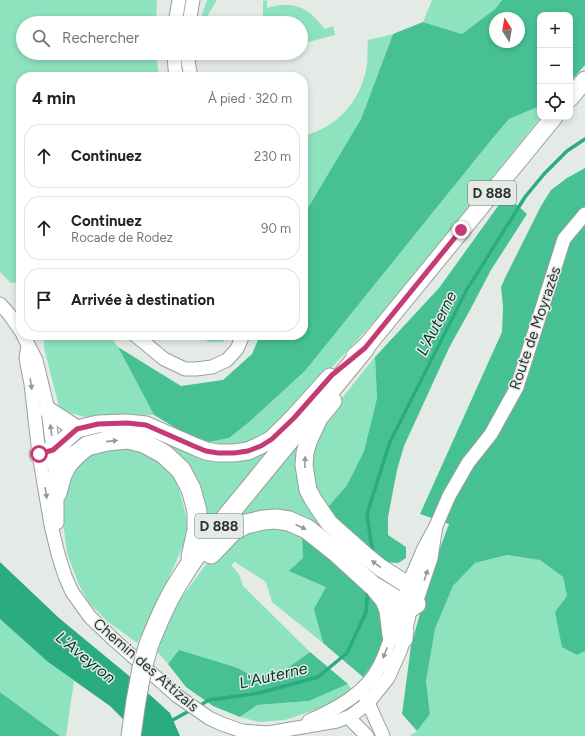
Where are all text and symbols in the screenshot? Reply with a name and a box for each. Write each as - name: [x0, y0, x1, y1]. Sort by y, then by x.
- north arrow: [489, 12, 525, 48]
- map controls: [537, 12, 573, 120]
- button: +: [537, 12, 573, 48]
- search box: [16, 16, 308, 60]
- icon: search: [30, 27, 52, 49]
- text: Rechercher: [62, 29, 139, 47]
- button: −: [537, 48, 573, 84]
- button: locate: [537, 84, 573, 120]
- text: 4 min: [32, 88, 76, 108]
- text: À pied · 320 m: [208, 91, 292, 106]
- icon: ahead: [33, 145, 55, 167]
- text: Continuez: [71, 147, 142, 165]
- text: 230 m: [254, 149, 291, 164]
- road number: D 888: [468, 181, 516, 205]
- text: Continuez: [71, 212, 142, 230]
- icon: ahead: [33, 217, 55, 239]
- text: 90 m: [261, 221, 291, 236]
- route end: [452, 221, 470, 239]
- text: Rocade de Rodez: [71, 230, 173, 245]
- street label: Route de Moyrazès: [505, 264, 565, 392]
- water label: L'Auterne: [412, 288, 461, 358]
- icon: arrive: [33, 289, 55, 311]
- text: Arrivée à destination: [71, 291, 215, 309]
- one-way arrow: [28, 378, 34, 391]
- one-way arrow: [48, 424, 54, 436]
- one-way arrow: [106, 437, 118, 444]
- route start: [30, 445, 48, 463]
- one-way arrow: [301, 456, 308, 468]
- one-way arrow: [43, 486, 49, 499]
- road number: D 888: [195, 514, 243, 538]
- one-way arrow: [295, 524, 307, 530]
- one-way arrow: [370, 559, 381, 568]
- one-way arrow: [423, 569, 429, 581]
- street label: Chemin des Attizals: [90, 614, 202, 716]
- water label: L'Aveyron: [52, 628, 119, 687]
- one-way arrow: [382, 647, 388, 659]
- water label: L'Auterne: [237, 658, 309, 693]

